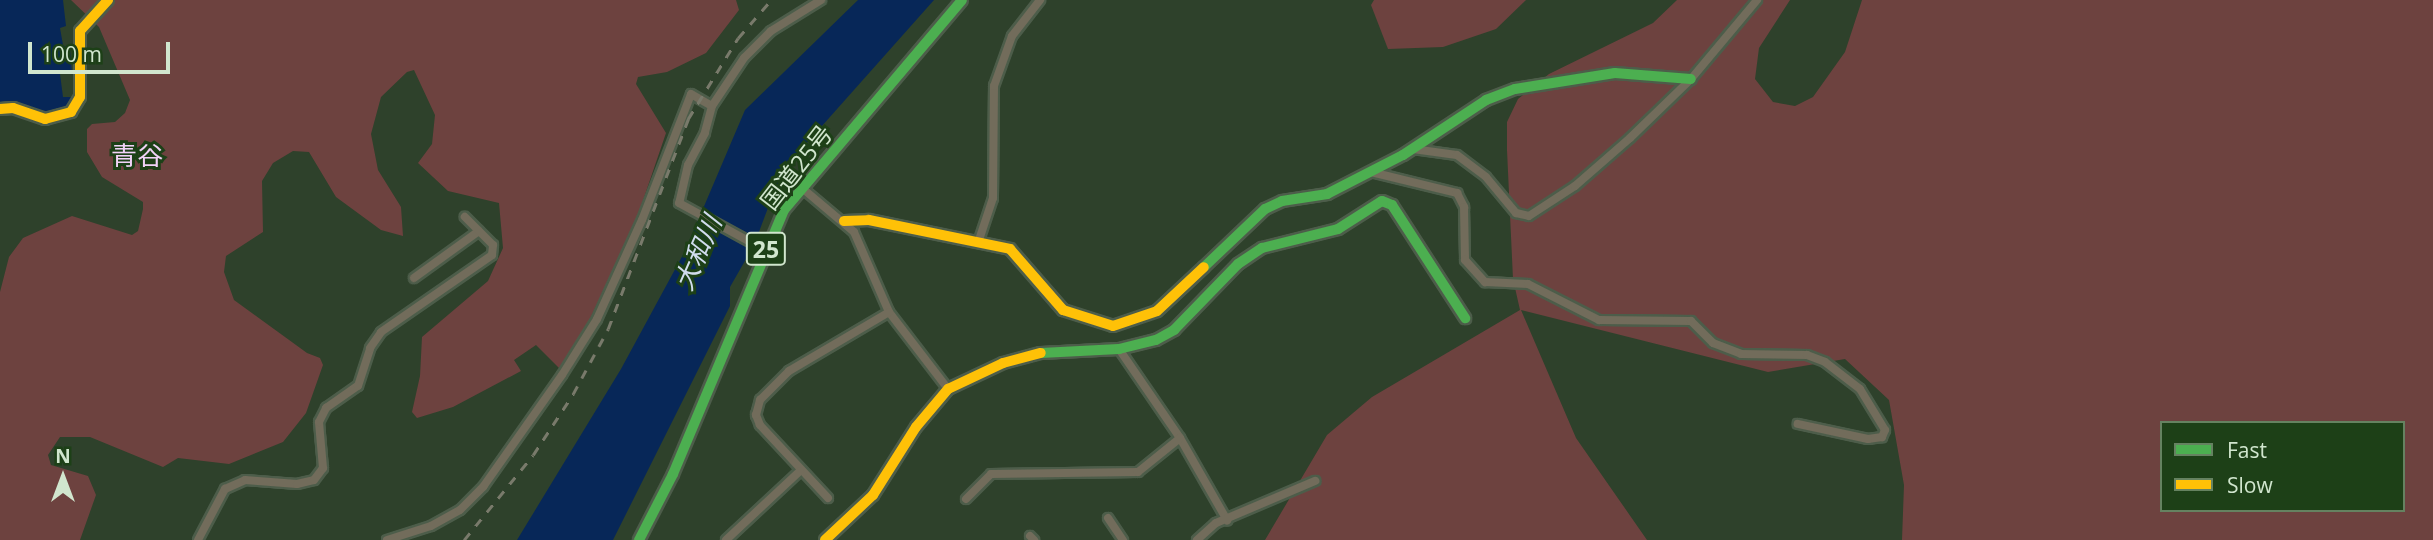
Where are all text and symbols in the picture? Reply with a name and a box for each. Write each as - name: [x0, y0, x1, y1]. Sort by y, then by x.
- scale bar: [32, 28, 173, 72]
- text: 100 m: [41, 40, 102, 68]
- street label: 国道25号: [754, 119, 838, 215]
- district label: 青谷: [111, 140, 163, 172]
- water label: 大和川: [668, 211, 728, 295]
- road number: 25: [745, 230, 787, 268]
- legend: [2160, 421, 2405, 512]
- text: Fast: [2227, 436, 2267, 464]
- north arrow: [28, 442, 98, 512]
- text: N: [55, 443, 71, 469]
- text: Slow: [2227, 471, 2273, 499]

